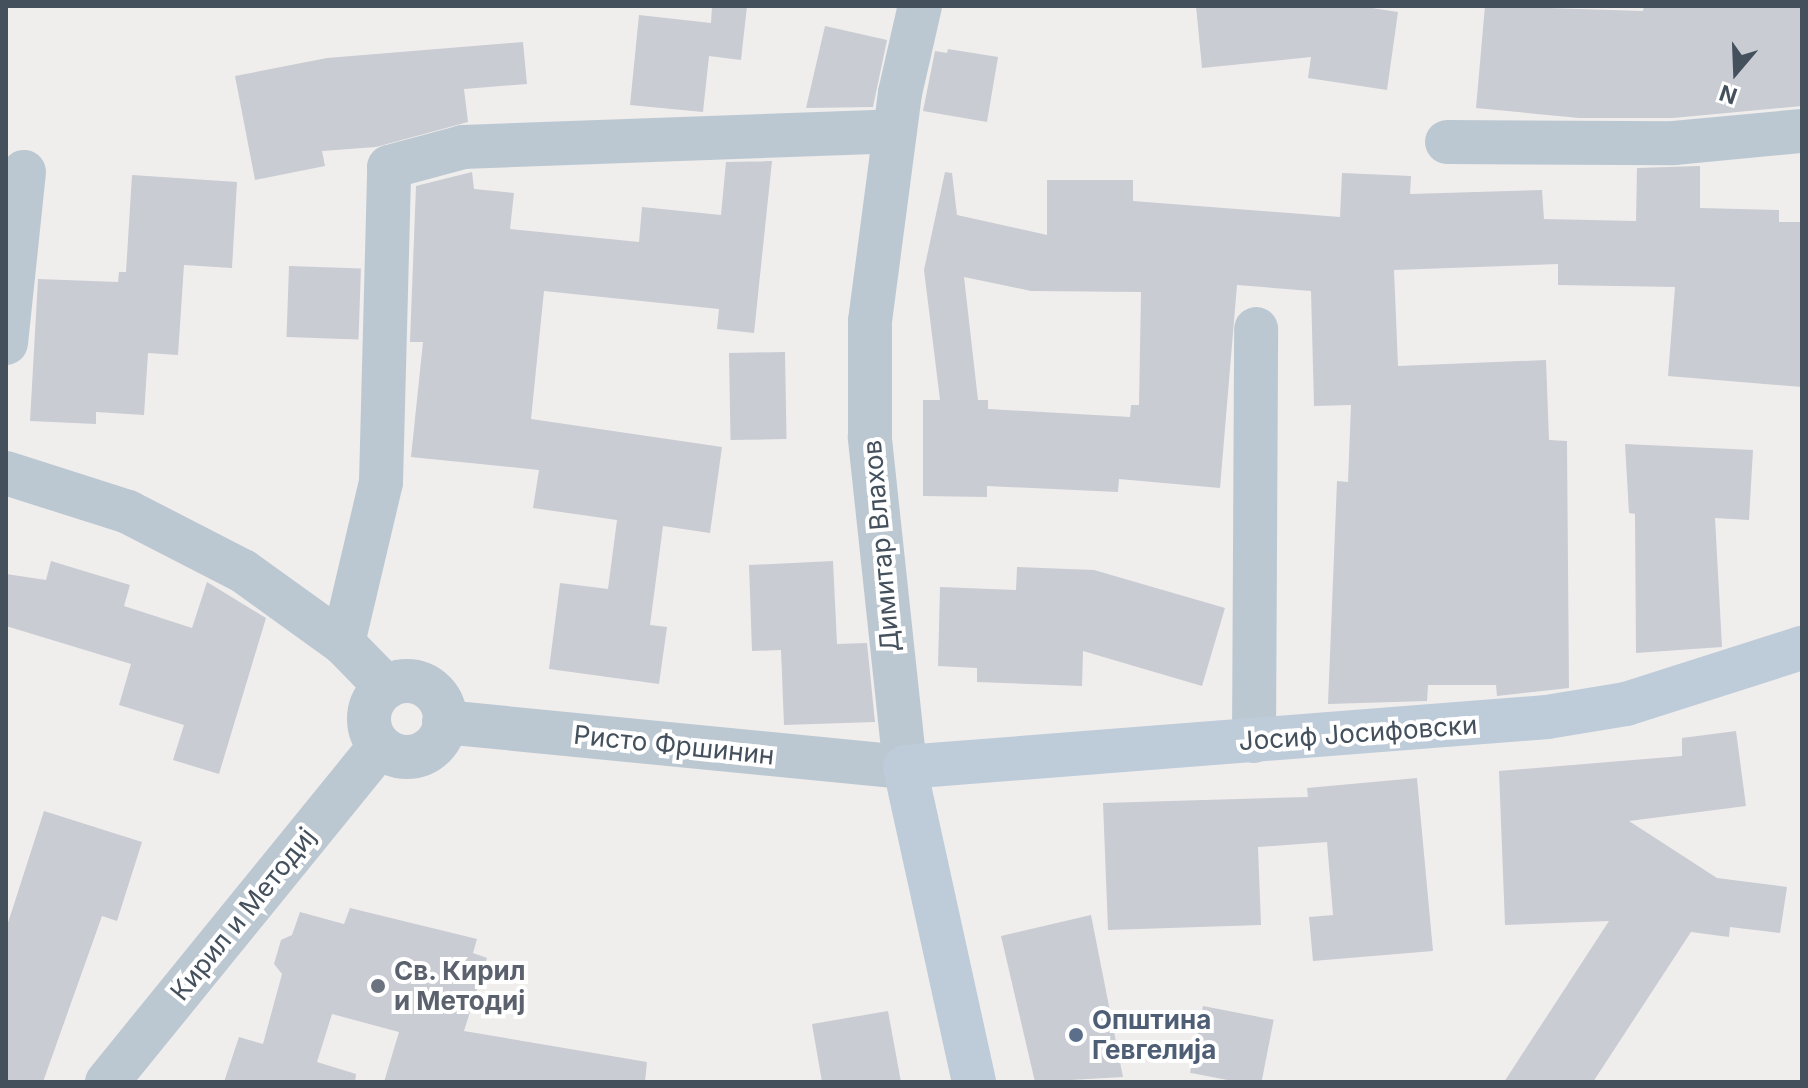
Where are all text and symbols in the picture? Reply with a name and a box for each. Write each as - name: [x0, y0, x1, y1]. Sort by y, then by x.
- north arrow: [1696, 32, 1776, 112]
- text: N: [1716, 80, 1740, 110]
- street label: Димитар Влахов: [856, 439, 906, 653]
- street label: Јосиф Јосифовски: [1238, 709, 1478, 757]
- street label: Ристо Фршинин: [572, 719, 776, 771]
- street label: Кирил и Методиј: [164, 821, 322, 1007]
- place label: Св. Кирил и Методиј: [394, 955, 526, 1016]
- marker: Св. Кирил и Методиј: [369, 977, 387, 995]
- place label: Општина Гевгелија: [1092, 1004, 1216, 1066]
- marker: Општина Гевгелија: [1067, 1026, 1085, 1044]

